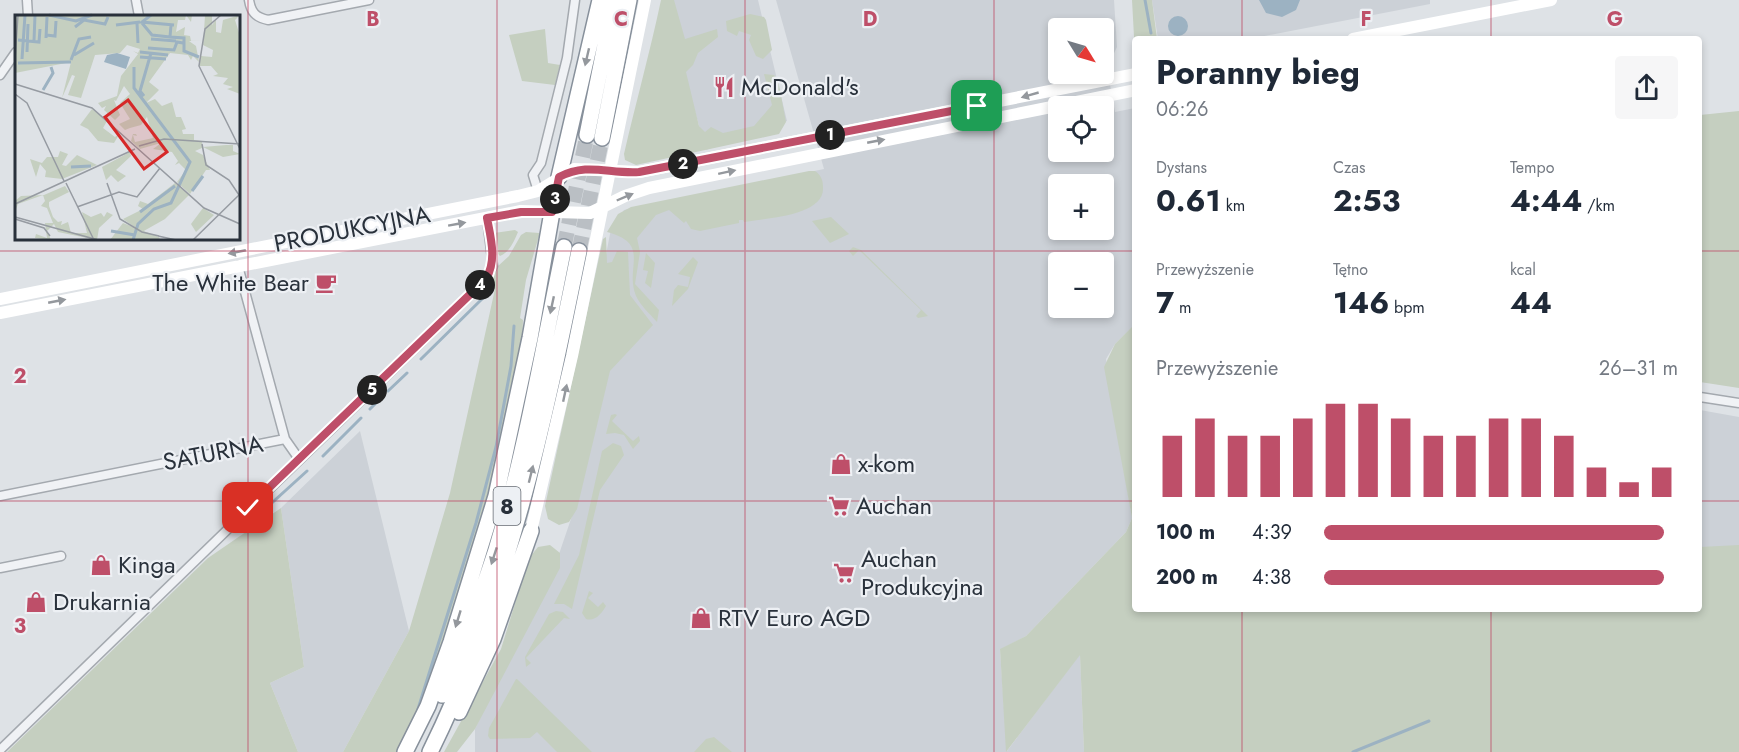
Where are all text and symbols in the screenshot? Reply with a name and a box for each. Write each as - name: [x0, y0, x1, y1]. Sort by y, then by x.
- text: B: [366, 5, 380, 34]
- text: C: [614, 5, 628, 34]
- text: D: [863, 5, 877, 34]
- text: F: [1360, 5, 1372, 34]
- text: G: [1607, 5, 1623, 34]
- inset map: [15, 15, 240, 240]
- north arrow: [1048, 18, 1114, 84]
- map controls: [1048, 18, 1114, 318]
- one-way arrow: [581, 48, 591, 66]
- text: Poranny bieg: [1156, 49, 1360, 96]
- button: share: [1615, 56, 1678, 119]
- place label: McDonald's: [741, 69, 859, 104]
- restaurant icon: McDonald's: [712, 75, 736, 99]
- pin: [951, 80, 1002, 131]
- icon: arrive: [960, 89, 993, 122]
- one-way arrow: [1021, 91, 1039, 100]
- text: 06:26: [1156, 95, 1208, 124]
- button: locate: [1048, 96, 1114, 162]
- pin: 1: [815, 120, 845, 150]
- text: 1: [826, 123, 834, 146]
- one-way arrow: [866, 136, 885, 145]
- pin: 2: [668, 149, 698, 179]
- text: 2: [678, 152, 688, 175]
- text: Dystans: [1156, 156, 1207, 179]
- text: Czas: [1333, 156, 1365, 179]
- text: Tempo: [1510, 156, 1554, 179]
- one-way arrow: [717, 166, 736, 176]
- button: +: [1048, 174, 1114, 240]
- text: 0.61: [1156, 179, 1221, 222]
- text: 2:53: [1333, 179, 1400, 222]
- text: 4:44: [1510, 179, 1582, 222]
- pin: 3: [540, 184, 570, 214]
- text: 3: [550, 187, 560, 210]
- one-way arrow: [617, 192, 635, 202]
- text: km: [1221, 194, 1245, 217]
- text: /km: [1582, 194, 1615, 217]
- street label: PRODUKCYJNA: [271, 196, 433, 261]
- one-way arrow: [448, 219, 467, 228]
- one-way arrow: [227, 248, 246, 257]
- button: −: [1048, 252, 1114, 318]
- text: Przewyższenie: [1156, 258, 1254, 281]
- text: Tętno: [1333, 258, 1368, 281]
- text: kcal: [1510, 258, 1536, 281]
- place label: The White Bear: [152, 265, 310, 300]
- pin: 4: [465, 270, 495, 300]
- cafe icon: The White Bear: [314, 271, 338, 295]
- text: 4: [474, 273, 486, 296]
- text: 7: [1156, 281, 1174, 324]
- text: 146: [1333, 281, 1389, 324]
- text: 44: [1510, 281, 1552, 324]
- one-way arrow: [547, 295, 556, 314]
- one-way arrow: [48, 296, 67, 305]
- text: m: [1174, 296, 1191, 319]
- text: bpm: [1389, 296, 1425, 319]
- text: Przewyższenie: [1156, 354, 1278, 383]
- text: 26–31 m: [1599, 354, 1678, 383]
- text: 2: [13, 362, 27, 391]
- pin: 5: [357, 375, 387, 405]
- text: 5: [367, 378, 377, 401]
- one-way arrow: [560, 383, 570, 402]
- street label: SATURNA: [160, 426, 266, 479]
- place label: x-kom: [858, 446, 915, 481]
- shop icon: x-kom: [829, 452, 853, 476]
- one-way arrow: [526, 465, 536, 483]
- pin: [222, 482, 273, 533]
- road number: 8: [494, 487, 520, 525]
- place label: Auchan: [856, 488, 932, 523]
- icon: check: [231, 491, 264, 524]
- supermarket icon: Auchan: [827, 494, 851, 518]
- text: 100 m: [1156, 518, 1215, 547]
- text: 4:39: [1252, 518, 1292, 547]
- place label: Auchan Produkcyjna: [861, 541, 983, 604]
- place label: Kinga: [118, 547, 176, 582]
- one-way arrow: [488, 547, 498, 565]
- shop icon: Kinga: [89, 553, 113, 577]
- supermarket icon: Auchan Produkcyjna: [832, 561, 856, 585]
- text: 200 m: [1156, 563, 1218, 592]
- text: 4:38: [1252, 563, 1292, 592]
- place label: Drukarnia: [53, 584, 151, 619]
- shop icon: Drukarnia: [24, 590, 48, 614]
- place label: RTV Euro AGD: [718, 600, 870, 635]
- shop icon: RTV Euro AGD: [689, 606, 713, 630]
- one-way arrow: [453, 610, 463, 628]
- text: 3: [14, 612, 26, 641]

